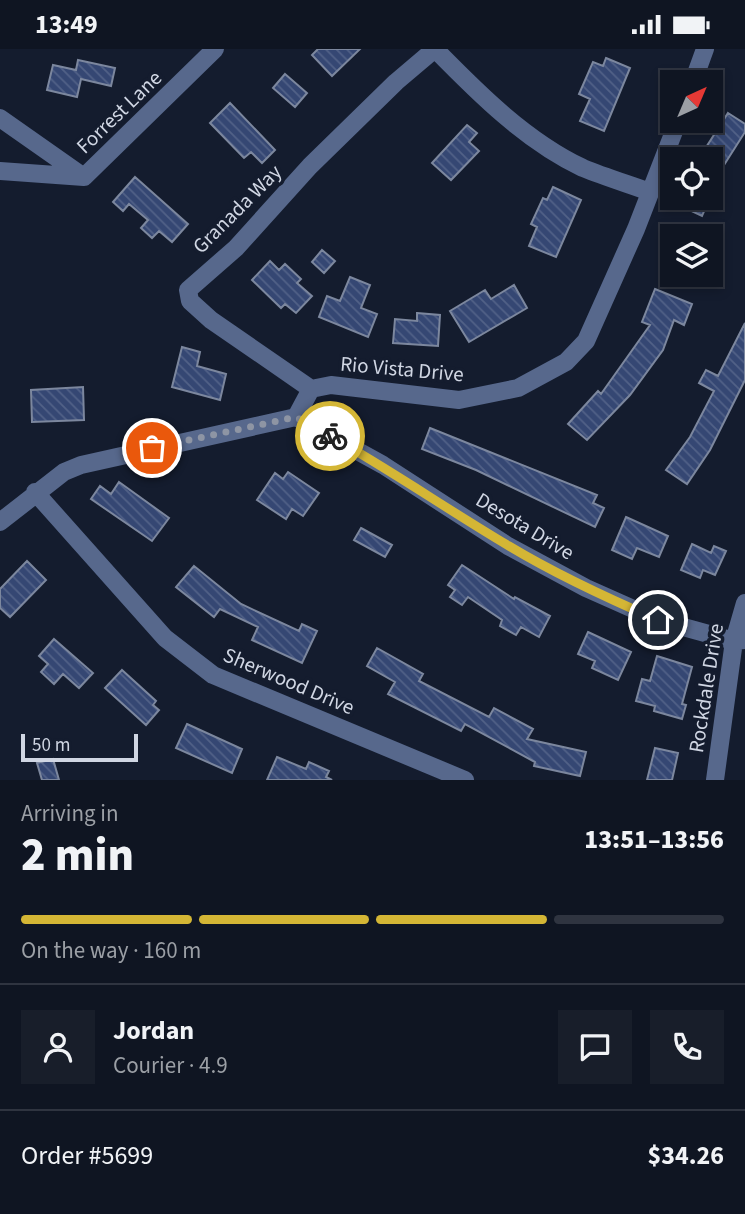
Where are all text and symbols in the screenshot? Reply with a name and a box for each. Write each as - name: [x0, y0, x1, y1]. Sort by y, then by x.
- text: 13:49: [35, 6, 98, 43]
- street label: Forrest Lane: [70, 63, 168, 161]
- north arrow: [660, 70, 723, 133]
- map controls: [660, 70, 723, 287]
- button: locate: [660, 147, 723, 210]
- street label: Granada Way: [186, 157, 289, 260]
- button: layers: [660, 224, 723, 287]
- street label: Rio Vista Drive: [339, 349, 465, 389]
- courier: [295, 401, 365, 471]
- icon: bike: [311, 417, 349, 455]
- pin: [122, 418, 182, 478]
- icon: bag: [133, 429, 171, 467]
- street label: Desota Drive: [470, 485, 580, 567]
- pin: [628, 590, 688, 650]
- icon: home: [639, 601, 677, 639]
- street label: Rockdale Drive: [681, 621, 731, 755]
- street label: Sherwood Drive: [219, 640, 359, 722]
- scale bar: [21, 731, 138, 763]
- text: 50 m: [32, 732, 70, 759]
- text: Arriving in: [21, 797, 119, 830]
- text: 13:51–13:56: [584, 821, 724, 858]
- text: 2 min: [21, 823, 134, 888]
- text: On the way · 160 m: [21, 934, 201, 967]
- button: person: [21, 1010, 95, 1084]
- button: chat: [558, 1010, 632, 1084]
- button: phone: [650, 1010, 724, 1084]
- text: Jordan: [113, 1012, 194, 1049]
- text: Courier · 4.9: [113, 1049, 228, 1082]
- text: Order #5699: [21, 1137, 153, 1174]
- text: $34.26: [648, 1137, 724, 1174]

